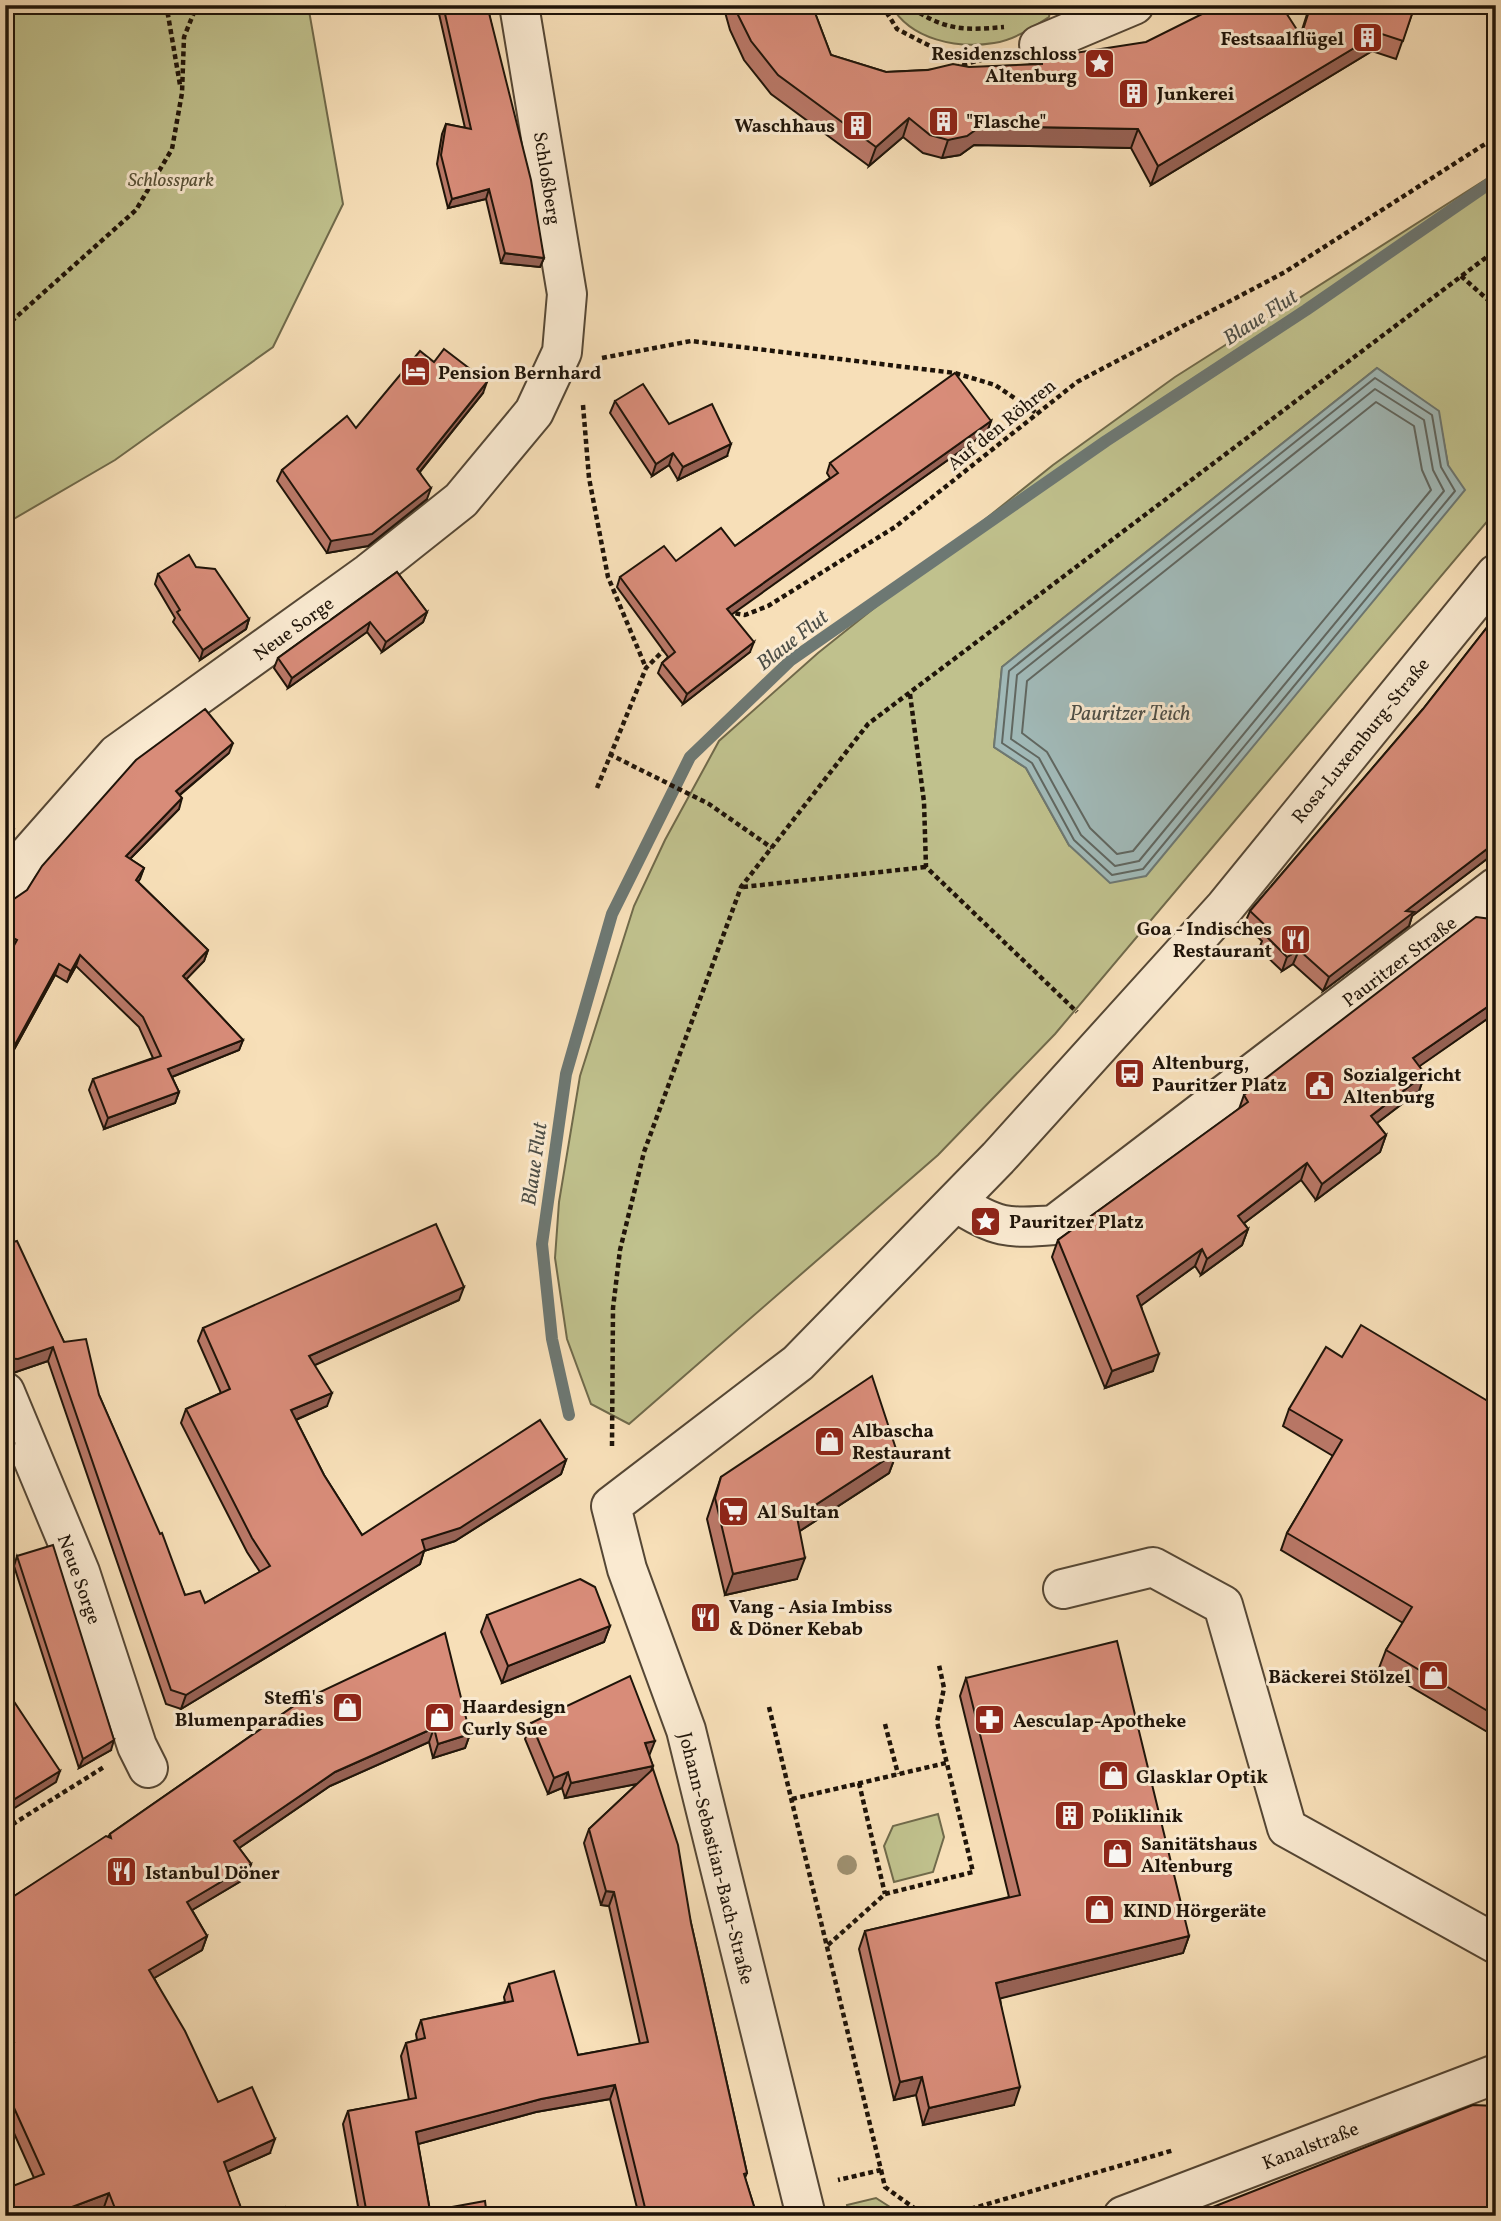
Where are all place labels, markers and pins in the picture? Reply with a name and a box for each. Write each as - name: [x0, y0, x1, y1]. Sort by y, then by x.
- building icon: Festsaalflügel: [1350, 21, 1384, 55]
- place label: Festsaalflügel: [1220, 27, 1344, 53]
- place label: Residenzschloss Altenburg: [931, 42, 1077, 90]
- place icon: Residenzschloss Altenburg: [1083, 47, 1117, 81]
- building icon: Junkerei: [1117, 76, 1151, 110]
- place label: Junkerei: [1156, 82, 1235, 108]
- building icon: "Flasche": [926, 104, 960, 138]
- building icon: Waschhaus: [841, 108, 875, 142]
- place label: "Flasche": [966, 110, 1047, 136]
- place label: Waschhaus: [734, 114, 835, 140]
- hotel icon: Pension Bernhard: [398, 355, 432, 389]
- place label: Pension Bernhard: [438, 361, 602, 387]
- place label: Goa - Indisches Restaurant: [1137, 917, 1272, 965]
- restaurant icon: Goa - Indisches Restaurant: [1278, 922, 1312, 956]
- place label: Altenburg, Pauritzer Platz: [1152, 1051, 1287, 1099]
- bus stop icon: Altenburg, Pauritzer Platz: [1112, 1056, 1146, 1090]
- place label: Sozialgericht Altenburg: [1343, 1063, 1461, 1111]
- public building icon: Sozialgericht Altenburg: [1303, 1068, 1337, 1102]
- place icon: Pauritzer Platz: [969, 1204, 1003, 1238]
- place label: Pauritzer Platz: [1009, 1210, 1144, 1236]
- place label: Albascha Restaurant: [852, 1419, 951, 1467]
- shop icon: Albascha Restaurant: [812, 1424, 846, 1458]
- supermarket icon: Al Sultan: [717, 1494, 751, 1528]
- place label: Al Sultan: [757, 1500, 839, 1526]
- place label: Vang - Asia Imbiss & Döner Kebab: [729, 1595, 893, 1643]
- restaurant icon: Vang - Asia Imbiss & Döner Kebab: [689, 1600, 723, 1634]
- shop icon: Bäckerei Stölzel: [1417, 1659, 1451, 1693]
- place label: Bäckerei Stölzel: [1268, 1665, 1411, 1691]
- place label: Steffi's Blumenparadies: [175, 1686, 324, 1734]
- shop icon: Steffi's Blumenparadies: [330, 1691, 364, 1725]
- place label: Haardesign Curly Sue: [462, 1695, 566, 1743]
- shop icon: Haardesign Curly Sue: [422, 1700, 456, 1734]
- pharmacy icon: Aesculap-Apotheke: [973, 1703, 1007, 1737]
- place label: Aesculap-Apotheke: [1013, 1709, 1186, 1735]
- shop icon: Glasklar Optik: [1096, 1759, 1130, 1793]
- place label: Glasklar Optik: [1136, 1765, 1268, 1791]
- building icon: Poliklinik: [1052, 1798, 1086, 1832]
- place label: Poliklinik: [1092, 1804, 1184, 1830]
- place label: Sanitätshaus Altenburg: [1141, 1832, 1258, 1880]
- shop icon: Sanitätshaus Altenburg: [1101, 1837, 1135, 1871]
- restaurant icon: Istanbul Döner: [105, 1855, 139, 1889]
- place label: Istanbul Döner: [145, 1861, 280, 1887]
- shop icon: KIND Hörgeräte: [1083, 1893, 1117, 1927]
- place label: KIND Hörgeräte: [1123, 1899, 1267, 1925]

